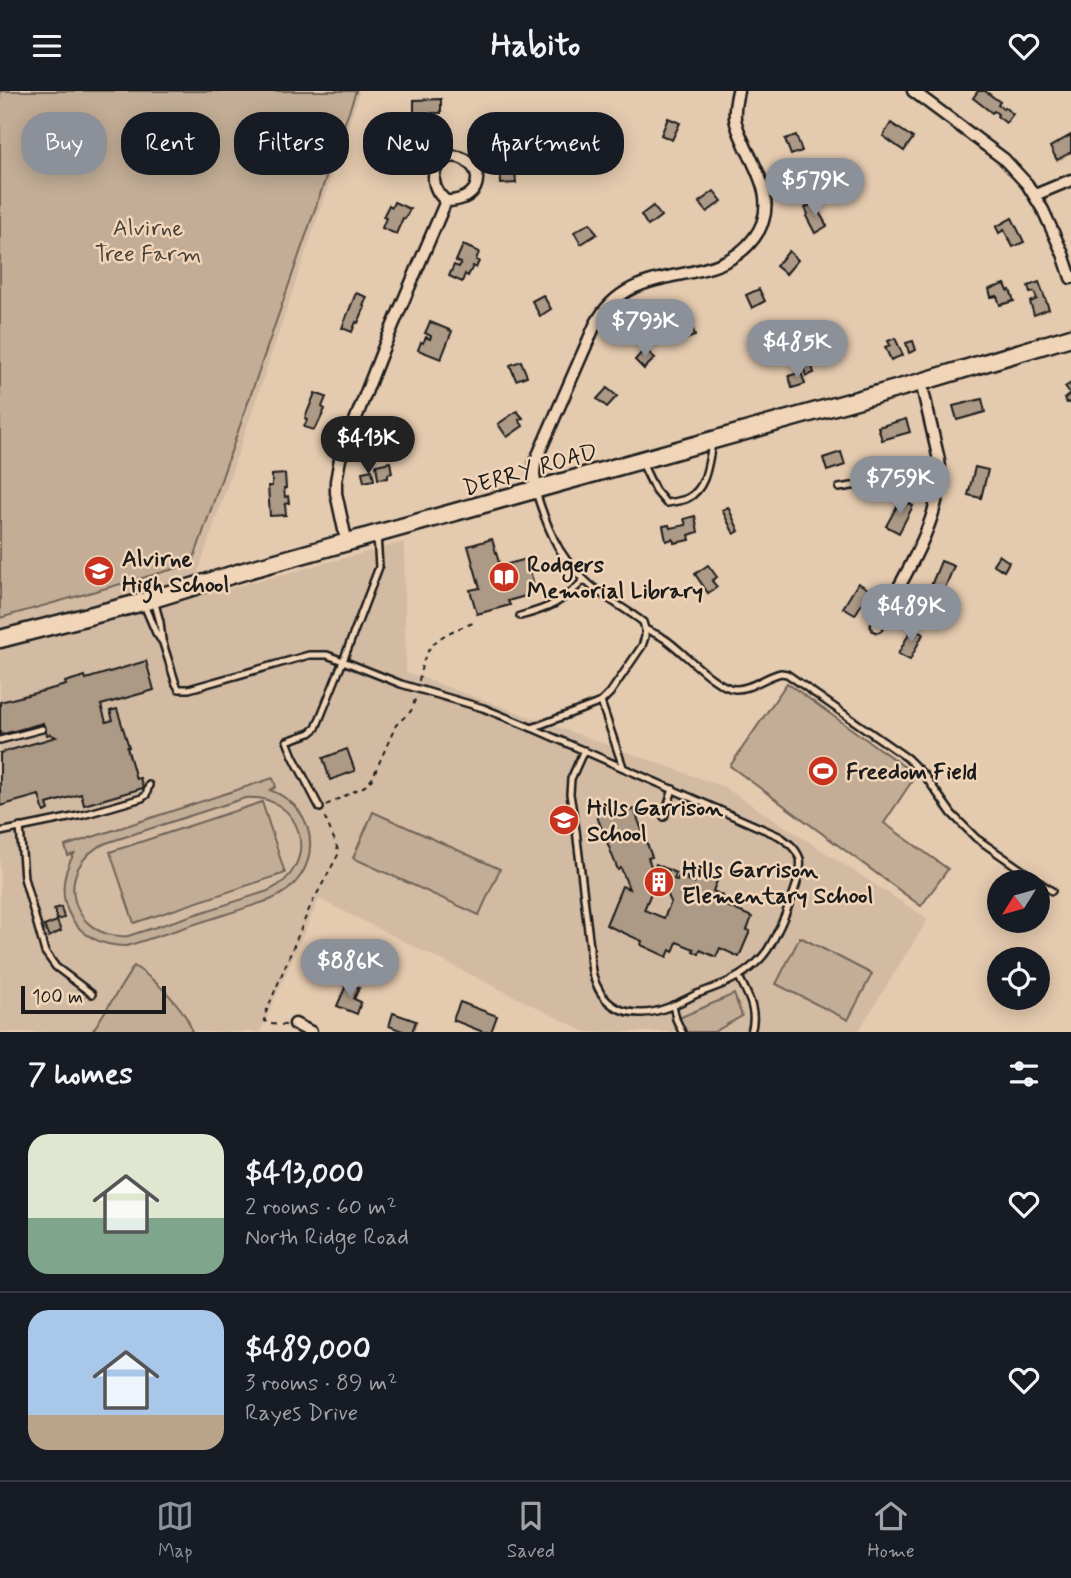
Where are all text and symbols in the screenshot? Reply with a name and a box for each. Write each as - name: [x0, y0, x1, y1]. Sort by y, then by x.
- text: Habito: [491, 25, 580, 67]
- icon: menu: [28, 27, 66, 65]
- icon: heart: [1005, 27, 1043, 65]
- chip: Buy: [21, 112, 107, 175]
- chip: Rent: [121, 112, 220, 175]
- chip: Filters: [234, 112, 349, 175]
- chip: New: [363, 112, 453, 175]
- chip: Apartment: [467, 112, 624, 175]
- pin: $579K: [766, 159, 864, 218]
- text: $579K: [781, 166, 849, 196]
- park label: Alvirne Tree Farm: [95, 214, 201, 270]
- pin: $793K: [596, 299, 694, 359]
- text: $793K: [612, 307, 678, 337]
- pin: $485K: [748, 321, 846, 380]
- text: $485K: [763, 328, 831, 358]
- pin: $413K: [319, 417, 417, 476]
- text: $413K: [337, 424, 399, 454]
- street label: DERRY ROAD: [460, 437, 601, 504]
- pin: $759K: [851, 457, 949, 516]
- text: $759K: [866, 464, 934, 494]
- place label: Alvirne High School: [122, 545, 229, 604]
- place label: Rodgers Memorial Library: [527, 551, 703, 607]
- school or university icon: Alvirne High School: [82, 554, 116, 588]
- library icon: Rodgers Memorial Library: [487, 560, 521, 594]
- pin: $489K: [862, 585, 960, 644]
- text: $489K: [877, 592, 945, 622]
- sports icon: Freedom Field: [806, 754, 840, 788]
- place label: Freedom Field: [846, 758, 977, 788]
- place label: Hills Garrison School: [587, 794, 724, 850]
- school or university icon: Hills Garrison School: [547, 803, 581, 837]
- place label: Hills Garrison Elementary School: [682, 856, 873, 912]
- building icon: Hills Garrison Elementary School: [642, 865, 676, 899]
- north arrow: [987, 870, 1050, 933]
- map controls: [987, 870, 1050, 1010]
- pin: $886K: [301, 939, 399, 999]
- text: $886K: [317, 947, 383, 977]
- button: locate: [987, 947, 1050, 1010]
- scale bar: [21, 983, 166, 1015]
- text: 100 m: [32, 985, 83, 1010]
- text: 7 homes: [28, 1055, 133, 1094]
- icon: filters: [1005, 1055, 1043, 1093]
- text: $413,000: [245, 1154, 364, 1193]
- icon: home: [84, 1162, 168, 1246]
- icon: heart: [1005, 1185, 1043, 1223]
- text: 2 rooms · 60 m²: [245, 1193, 397, 1223]
- text: North Ridge Road: [245, 1223, 409, 1253]
- text: $489,000: [245, 1330, 371, 1369]
- icon: home: [84, 1338, 168, 1422]
- icon: heart: [1005, 1361, 1043, 1399]
- text: 3 rooms · 89 m²: [245, 1369, 397, 1399]
- text: Rayes Drive: [245, 1399, 358, 1429]
- tab: Map: [156, 1497, 194, 1564]
- tab: Saved: [507, 1497, 555, 1564]
- tab: Home: [867, 1497, 915, 1564]

